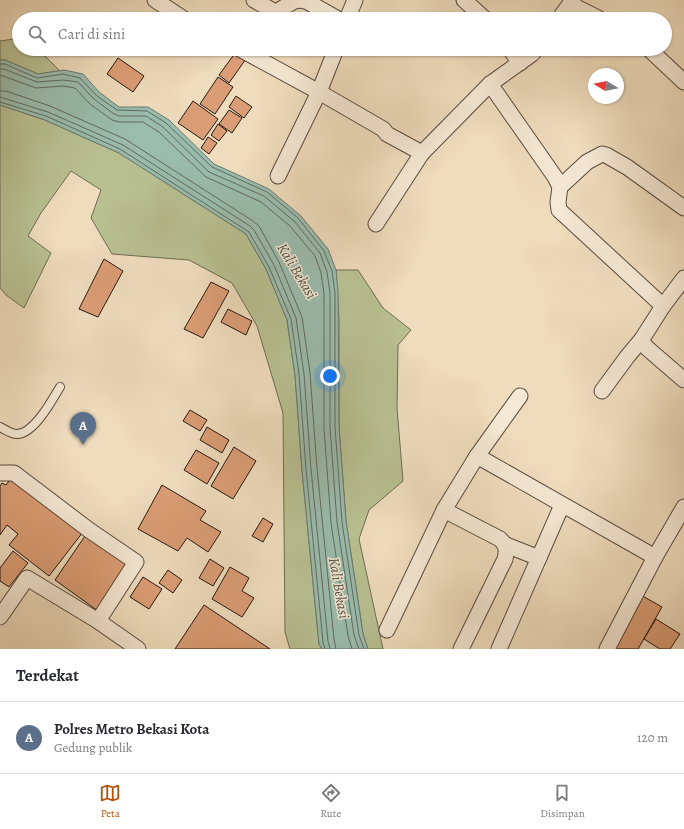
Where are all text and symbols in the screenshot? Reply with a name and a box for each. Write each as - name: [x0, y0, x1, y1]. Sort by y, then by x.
- search box: [12, 12, 672, 56]
- icon: search: [26, 23, 48, 45]
- text: Cari di sini: [58, 24, 125, 44]
- north arrow: [588, 68, 624, 104]
- water label: Kali Bekasi: [272, 239, 322, 303]
- your location: [320, 366, 340, 386]
- pin: A: [70, 412, 96, 445]
- water label: Kali Bekasi: [324, 556, 354, 620]
- text: Terdekat: [16, 664, 79, 687]
- text: Polres Metro Bekasi Kota: [54, 719, 210, 739]
- text: A: [25, 729, 33, 746]
- text: 120 m: [637, 729, 668, 746]
- text: Gedung publik: [54, 739, 132, 756]
- tab: Peta: [99, 782, 121, 821]
- tab: Rute: [320, 782, 342, 821]
- tab: Disimpan: [540, 782, 585, 821]

